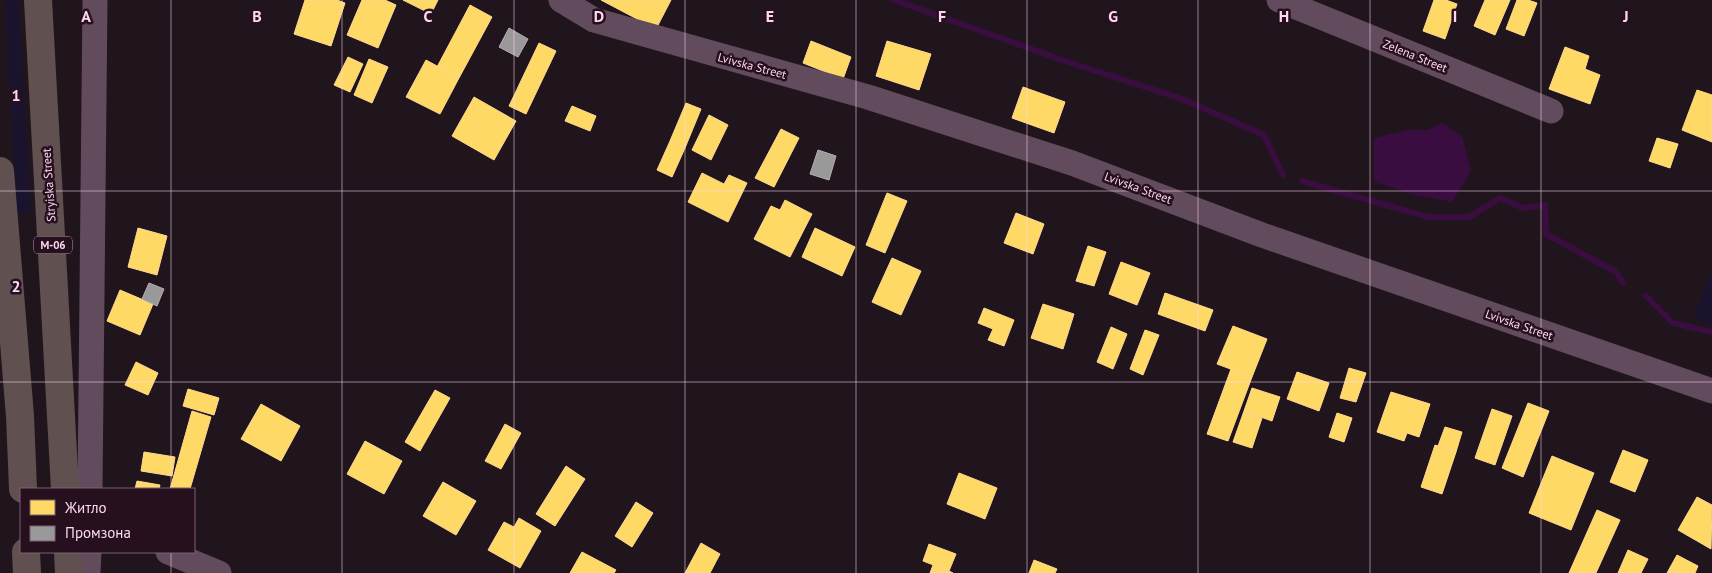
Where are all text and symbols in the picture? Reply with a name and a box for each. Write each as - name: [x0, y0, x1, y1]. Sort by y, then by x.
- text: A: [81, 6, 91, 26]
- text: B: [252, 6, 262, 26]
- text: C: [424, 6, 433, 26]
- text: D: [594, 6, 604, 26]
- text: E: [766, 6, 774, 26]
- text: F: [938, 6, 946, 26]
- text: G: [1108, 6, 1118, 26]
- text: H: [1279, 6, 1289, 26]
- text: I: [1453, 6, 1457, 26]
- text: J: [1622, 6, 1629, 26]
- street label: Zelena Street: [1381, 36, 1450, 75]
- street label: Lvivska Street: [716, 49, 788, 82]
- text: 1: [11, 85, 21, 105]
- street label: Stryiska Street: [38, 148, 59, 222]
- street label: Lvivska Street: [1103, 168, 1174, 207]
- road number: М-06: [34, 236, 72, 254]
- text: 2: [11, 276, 21, 296]
- street label: Lvivska Street: [1483, 306, 1555, 343]
- legend: [20, 488, 195, 553]
- text: Житло: [64, 498, 107, 517]
- text: Промзона: [65, 523, 131, 542]

